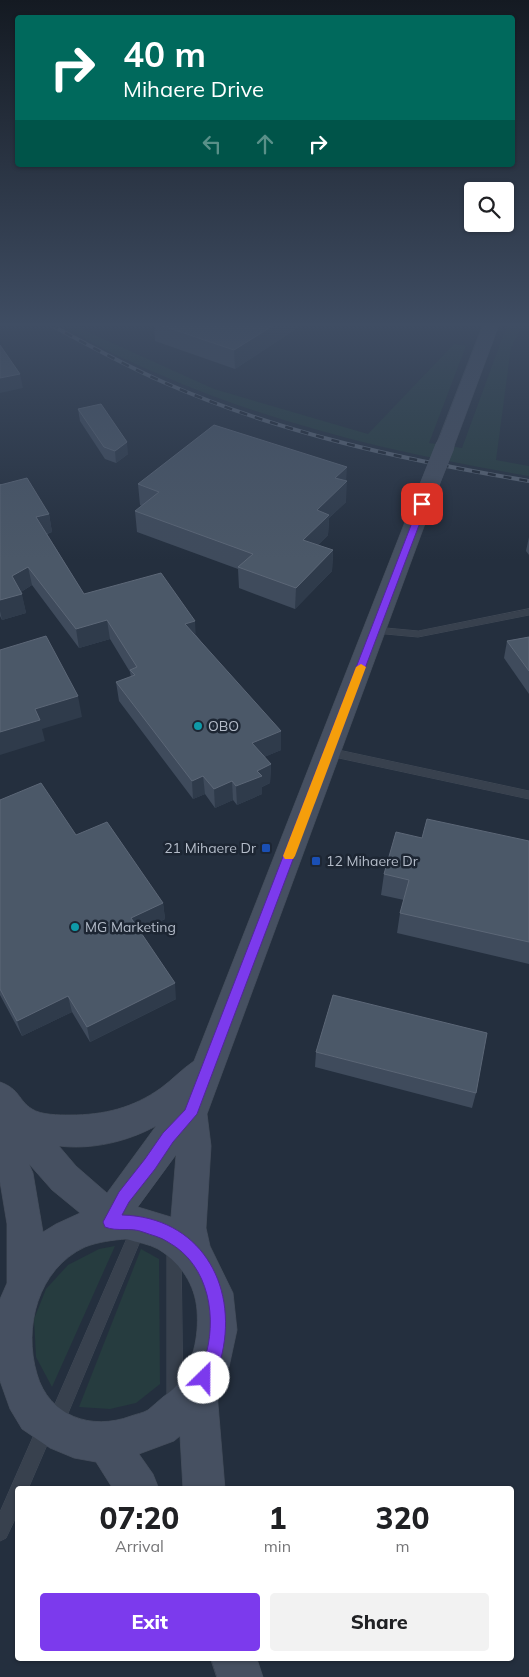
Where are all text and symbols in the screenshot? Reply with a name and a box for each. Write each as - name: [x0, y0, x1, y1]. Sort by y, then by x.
- text: 40 m: [123, 32, 206, 76]
- icon: right: [40, 35, 105, 100]
- text: Mihaere Drive: [123, 75, 264, 103]
- icon: left: [198, 130, 226, 158]
- icon: ahead: [251, 130, 279, 158]
- icon: right: [304, 130, 332, 158]
- map controls: [464, 182, 514, 232]
- button: search: [464, 182, 514, 232]
- pin: [401, 483, 443, 525]
- icon: arrive: [408, 490, 436, 518]
- place label: OBO: [208, 717, 239, 735]
- marker: OBO: [192, 720, 204, 732]
- place label: 21 Mihaere Dr: [164, 839, 257, 857]
- marker: 21 Mihaere Dr: [260, 842, 272, 854]
- place label: 12 Mihaere Dr: [326, 852, 419, 870]
- marker: 12 Mihaere Dr: [310, 855, 322, 867]
- place label: MG Marketing: [85, 918, 176, 936]
- marker: MG Marketing: [69, 921, 81, 933]
- position arrow: [177, 1351, 229, 1403]
- text: 07:20: [99, 1499, 179, 1537]
- text: 1: [268, 1499, 286, 1537]
- text: 320: [376, 1499, 430, 1537]
- text: Arrival: [115, 1536, 164, 1556]
- text: min: [264, 1536, 291, 1556]
- text: m: [395, 1536, 410, 1556]
- button: Exit: [40, 1593, 260, 1651]
- button: Share: [270, 1593, 489, 1651]

